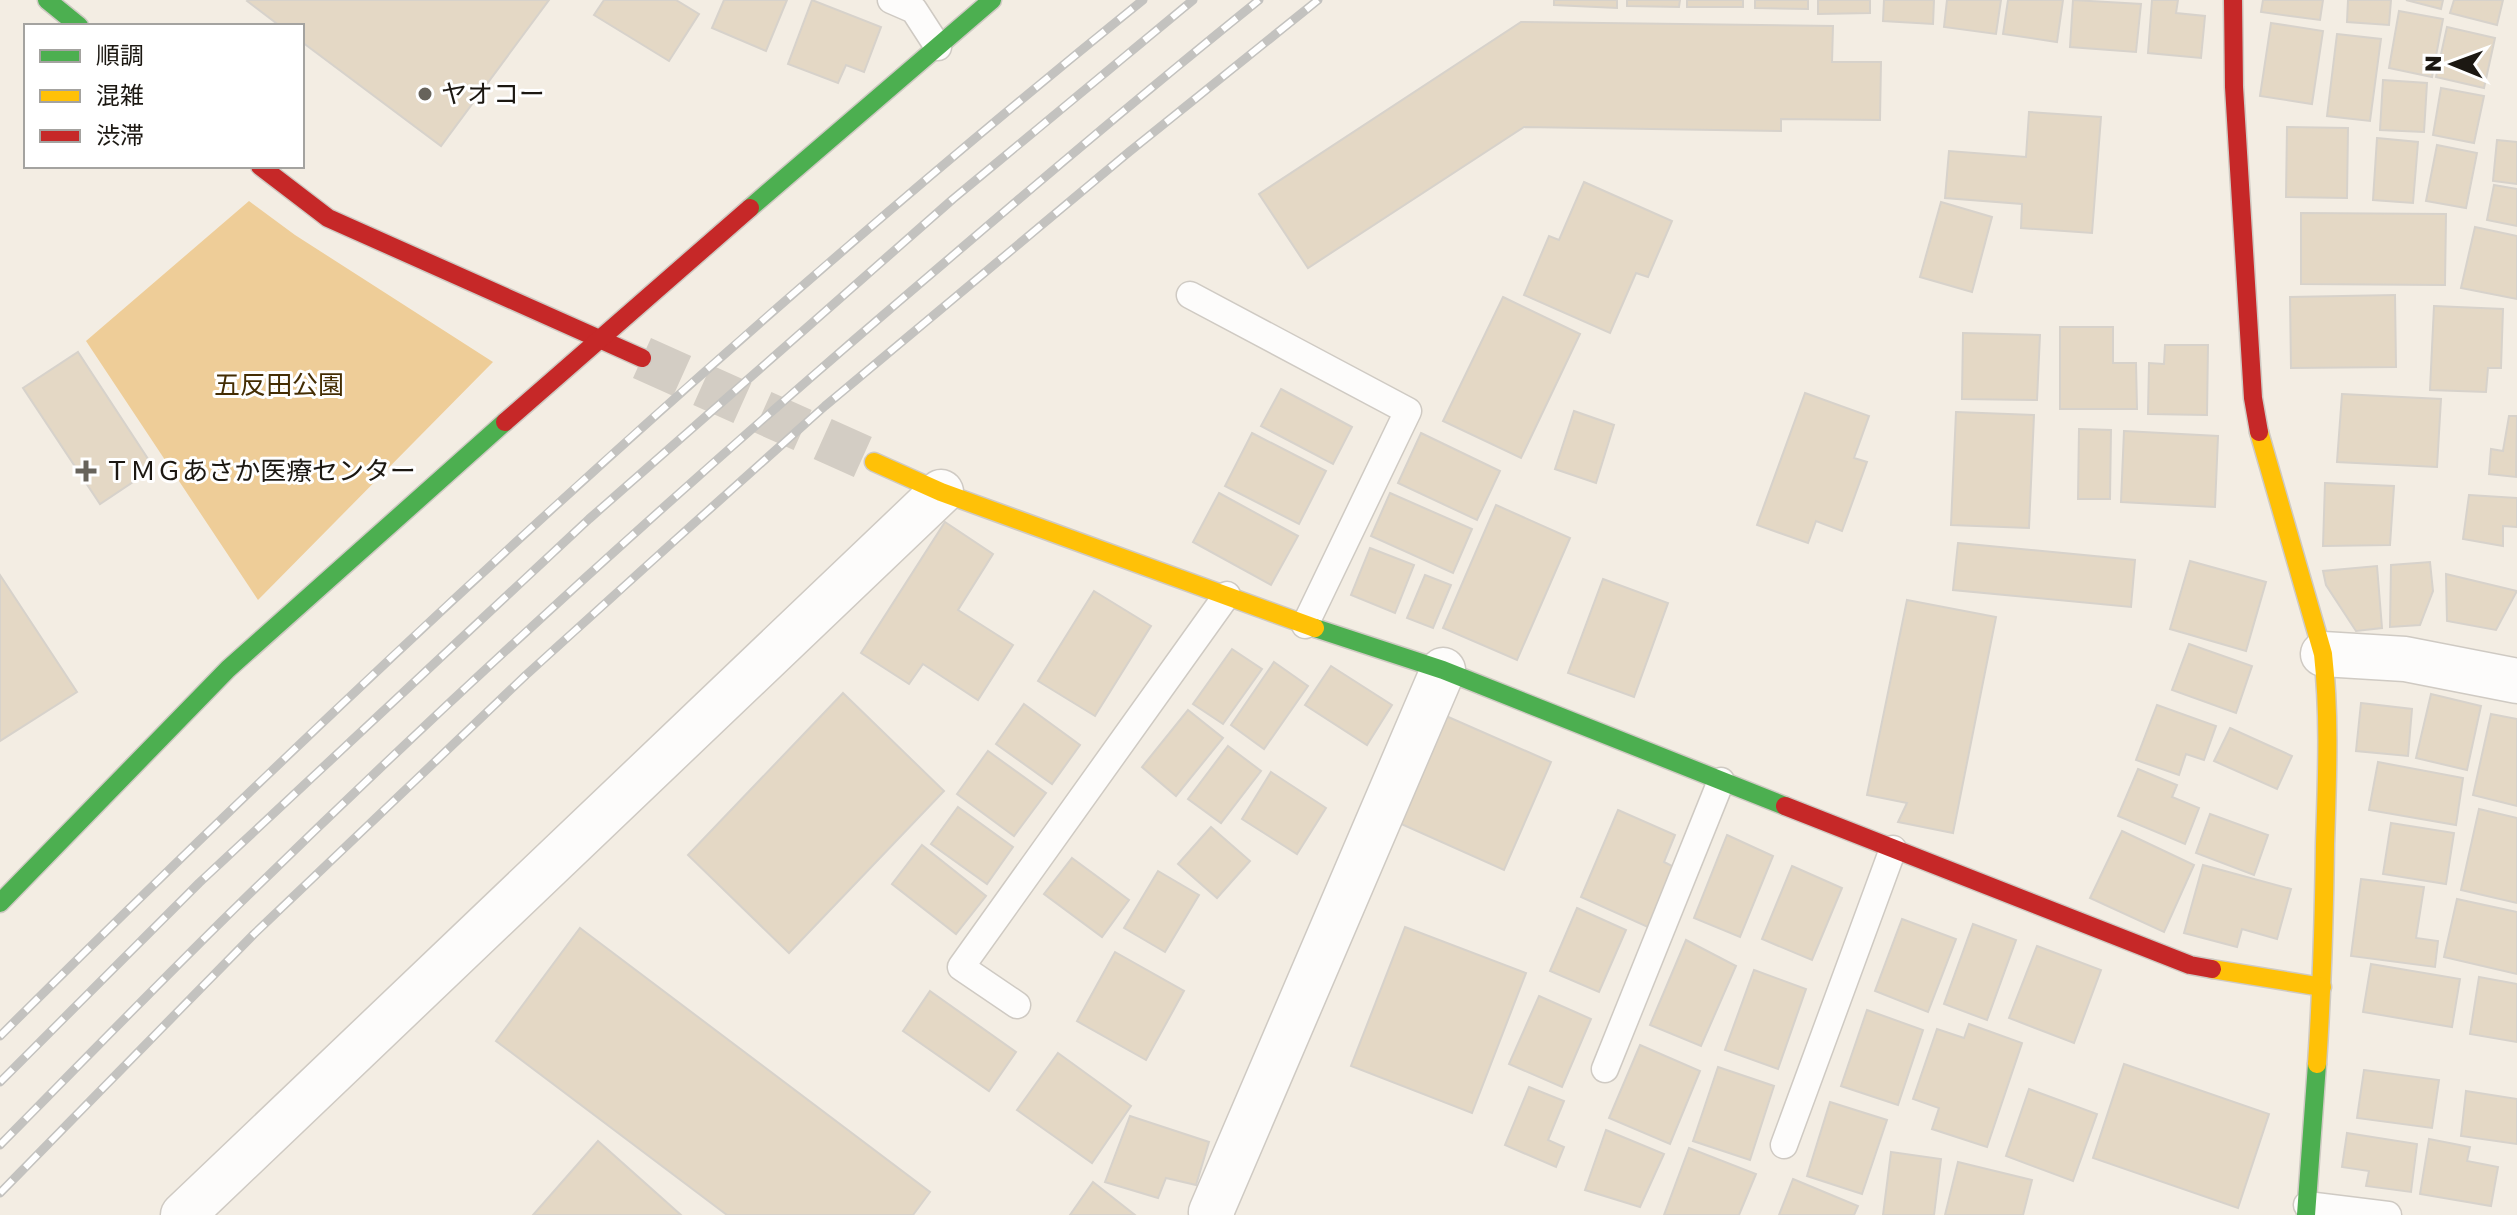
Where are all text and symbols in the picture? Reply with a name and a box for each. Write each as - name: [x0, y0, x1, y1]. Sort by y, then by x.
- legend: [24, 24, 304, 168]
- north arrow: [2413, 24, 2493, 104]
- text: 順調: [96, 40, 144, 69]
- text: N: [2419, 55, 2446, 72]
- place label: ヤオコー: [441, 78, 545, 109]
- text: 混雑: [96, 80, 144, 109]
- marker: ヤオコー: [416, 85, 434, 103]
- text: 渋滞: [96, 120, 144, 149]
- park label: 五反田公園: [214, 369, 344, 400]
- place label: ＴＭＧあさか医療センター: [104, 455, 416, 486]
- marker: ＴＭＧあさか医療センター: [75, 460, 97, 482]

